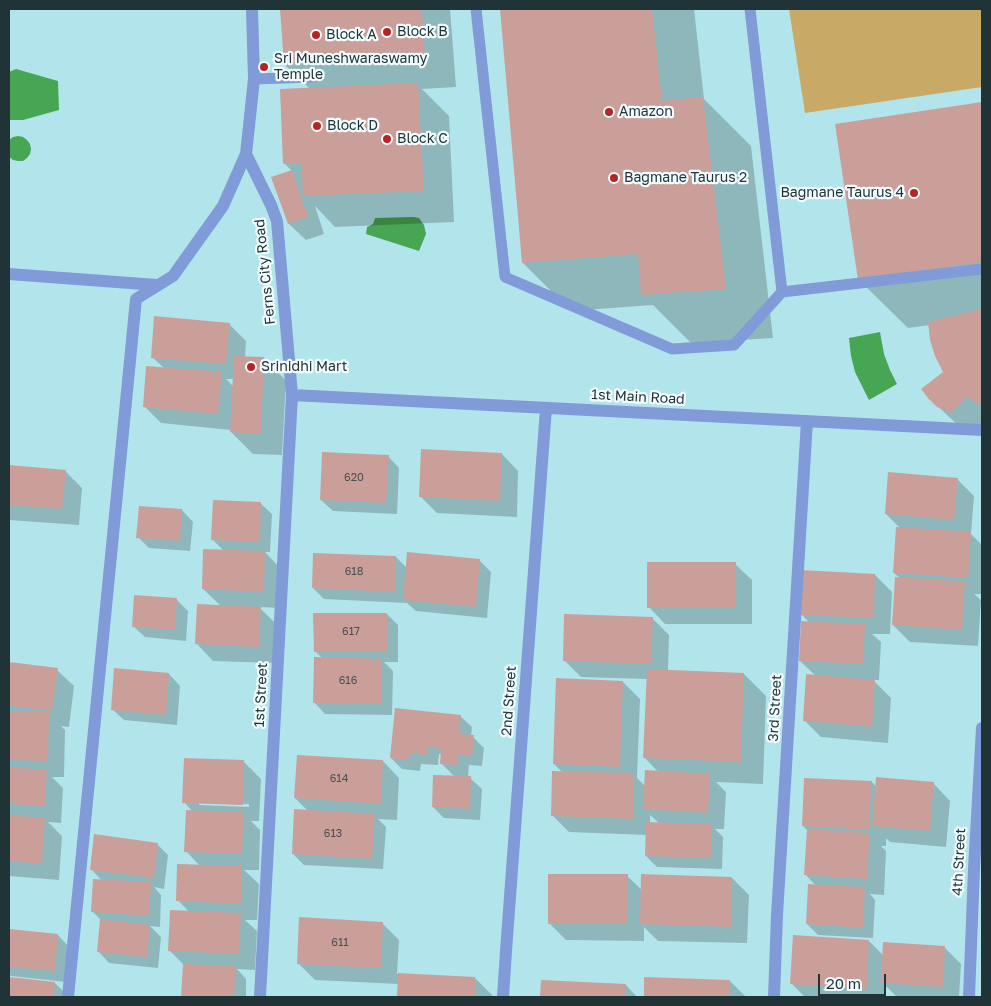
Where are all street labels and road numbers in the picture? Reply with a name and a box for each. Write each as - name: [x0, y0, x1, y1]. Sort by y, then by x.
- street label: Ferns City Road: [251, 218, 279, 326]
- street label: 1st Main Road: [591, 386, 685, 408]
- street label: 1st Street: [251, 662, 271, 728]
- street label: 2nd Street: [498, 665, 520, 737]
- street label: 3rd Street: [765, 674, 785, 742]
- street label: 4th Street: [949, 828, 969, 896]

